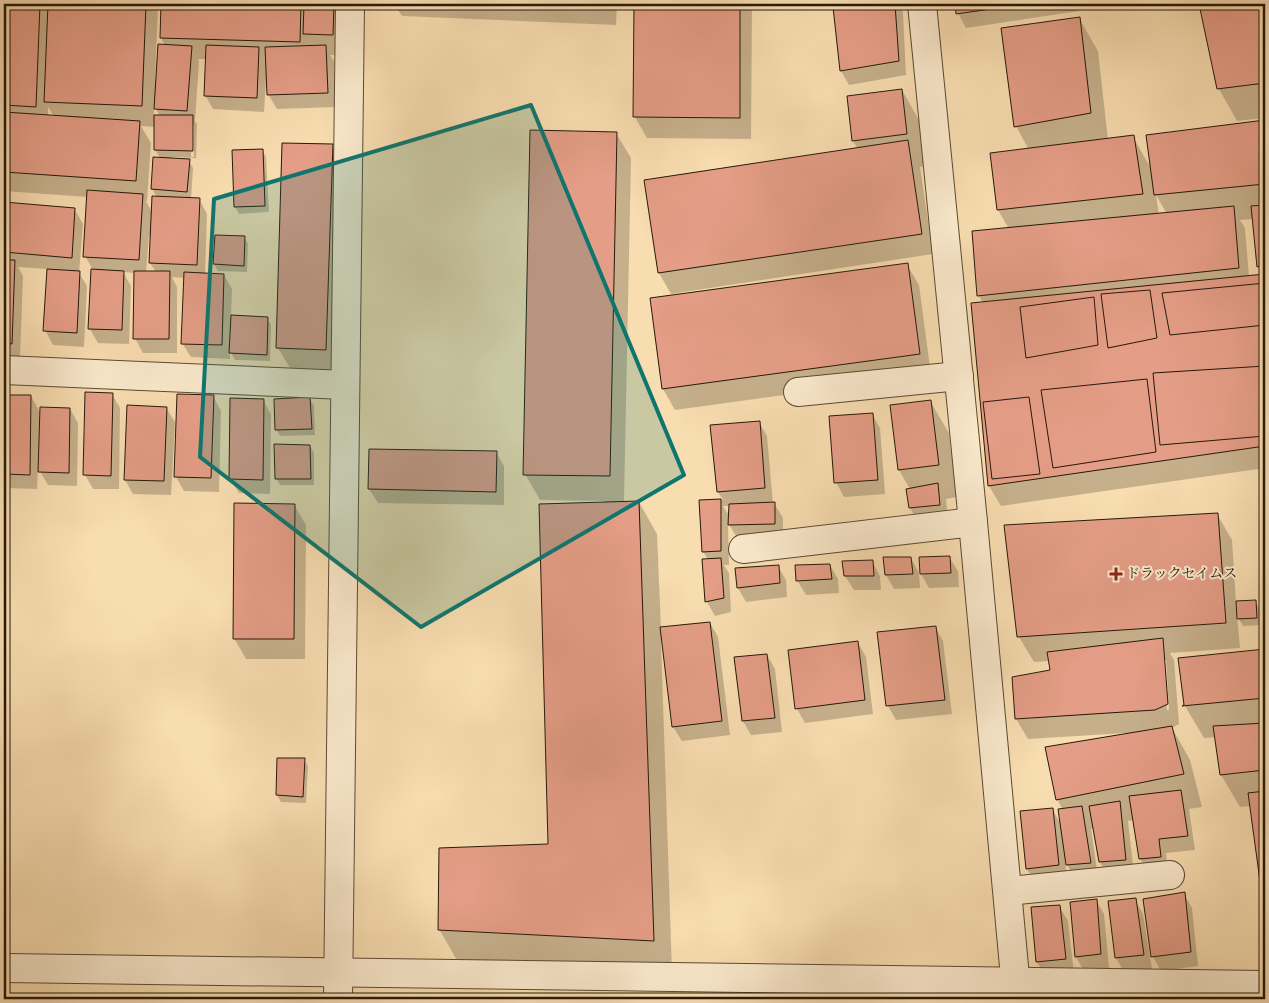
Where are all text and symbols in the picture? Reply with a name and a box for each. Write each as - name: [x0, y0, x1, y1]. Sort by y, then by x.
- place label: ドラックセイムス: [1126, 565, 1237, 583]
- marker: ドラックセイムス: [1110, 568, 1122, 580]

